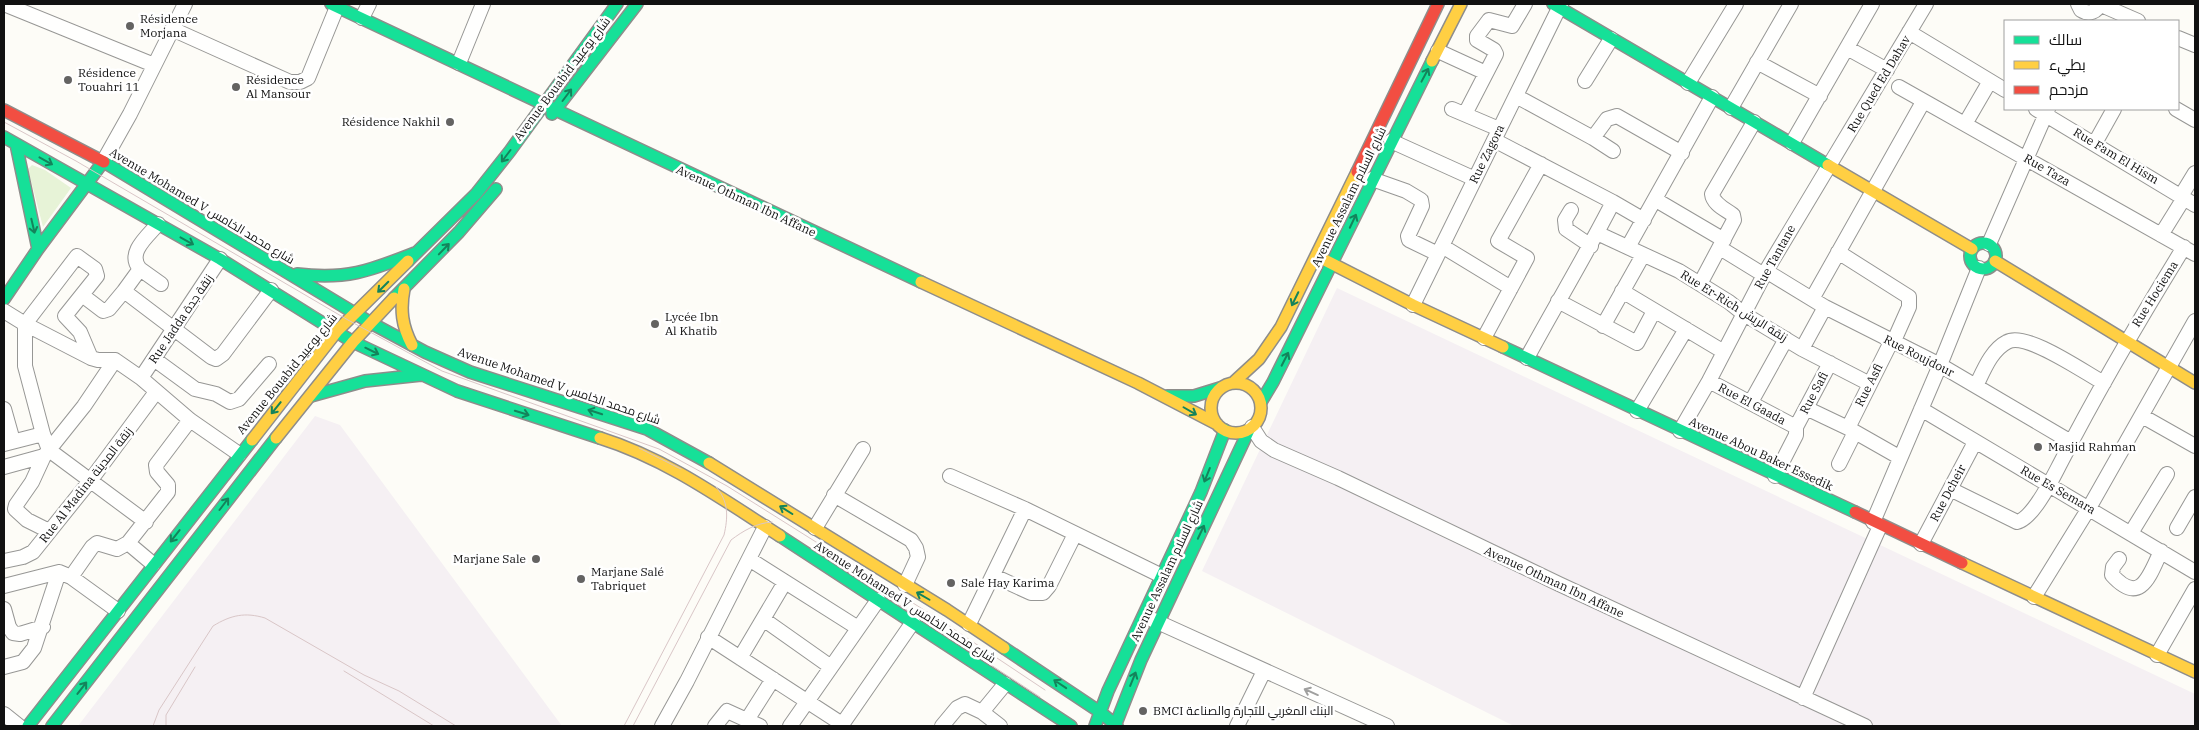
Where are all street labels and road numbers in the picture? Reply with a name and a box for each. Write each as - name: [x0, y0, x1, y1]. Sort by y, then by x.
- street label: Avenue Bouabid شارع بوعبيد: [510, 14, 614, 144]
- street label: Rue Qued Ed Dahav: [1844, 32, 1914, 135]
- street label: Rue Zagora: [1466, 121, 1507, 186]
- street label: Avenue Assalam شارع السلام: [1308, 124, 1390, 270]
- street label: Rue Fam El Hism: [2071, 124, 2162, 187]
- street label: Avenue Mohamed V شارع محمد الخامس: [106, 144, 298, 268]
- street label: Rue Taza: [2021, 150, 2074, 189]
- street label: Avenue Othman Ibn Affane: [674, 162, 819, 240]
- street label: Rue Tantane: [1751, 222, 1798, 291]
- street label: Rue Hociema: [2128, 257, 2181, 330]
- street label: Rue Er-Rich زنقة الريش: [1678, 266, 1791, 345]
- street label: Rue Jadda زنقة جدة: [145, 271, 216, 366]
- street label: Avenue Bouabid شارع بوعبيد: [233, 310, 341, 438]
- street label: Rue Roujdour: [1881, 331, 1958, 380]
- street label: Avenue Mohamed V شارع محمد الخامس: [456, 344, 663, 428]
- street label: Rue Asfi: [1851, 360, 1886, 409]
- street label: Rue Safi: [1796, 369, 1831, 417]
- street label: Rue El Gaada: [1716, 379, 1789, 428]
- street label: Avenue Abou Baker Essedik: [1687, 413, 1836, 494]
- street label: Rue Al Madina زنقة المدينة: [36, 424, 135, 546]
- street label: Rue Dcheir: [1926, 461, 1969, 524]
- street label: Rue Es Semara: [2018, 462, 2099, 517]
- street label: Avenue Assalam شارع السلام: [1127, 498, 1207, 644]
- street label: Avenue Mohamed V شارع محمد الخامس: [811, 537, 999, 667]
- street label: Avenue Othman Ibn Affane: [1482, 543, 1627, 621]

